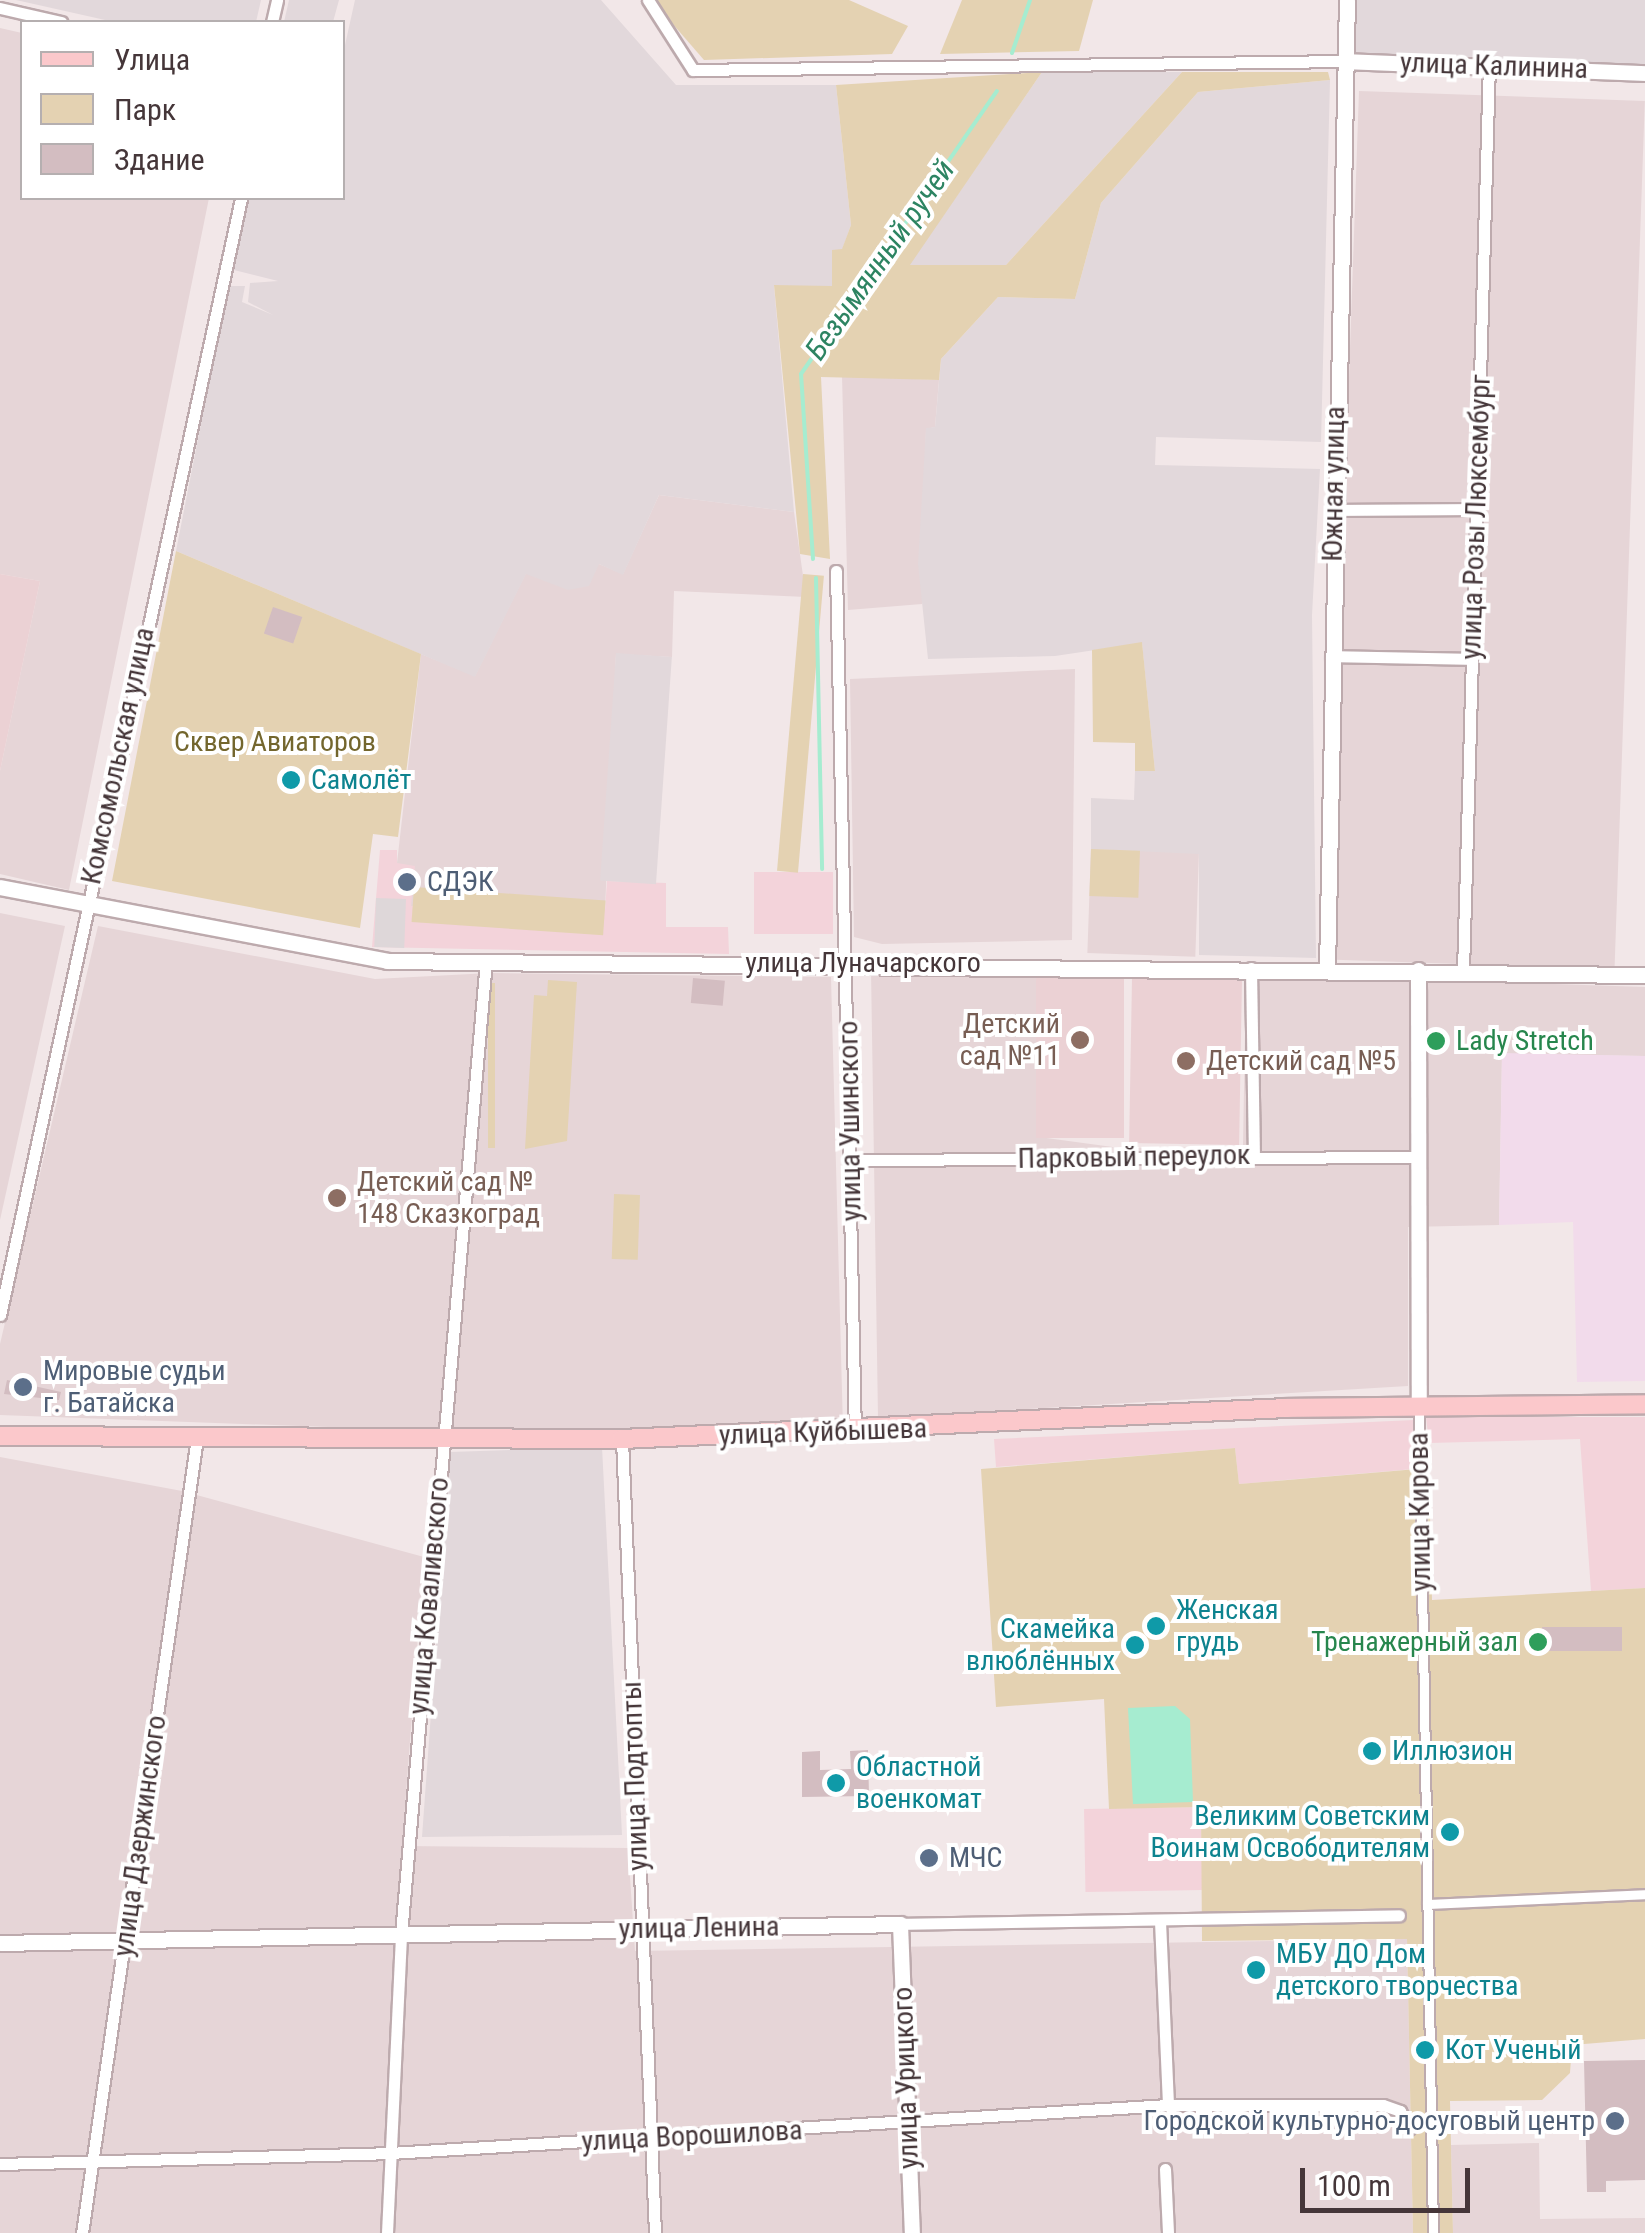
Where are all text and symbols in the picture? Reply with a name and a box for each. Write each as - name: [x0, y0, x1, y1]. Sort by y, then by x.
- legend: [20, 20, 345, 200]
- text: Улица: [114, 42, 190, 77]
- street label: улица Калинина: [1399, 46, 1589, 86]
- text: Парк: [114, 92, 176, 127]
- text: Здание: [114, 142, 205, 177]
- water label: Безымянный ручей: [798, 153, 962, 367]
- street label: улица Розы Люксембург: [1454, 374, 1498, 660]
- street label: Южная улица: [1316, 406, 1352, 562]
- street label: Комсомольская улица: [74, 625, 162, 887]
- park label: Сквер Авиаторов: [174, 725, 376, 759]
- place label: Самолёт: [311, 763, 411, 797]
- marker: Самолёт: [280, 769, 302, 791]
- place label: СДЭК: [427, 865, 494, 899]
- marker: СДЭК: [396, 871, 418, 893]
- street label: улица Луначарского: [745, 946, 981, 980]
- place label: Детский сад №11: [960, 1007, 1060, 1073]
- street label: улица Ушинского: [831, 1020, 869, 1222]
- place label: Lady Stretch: [1456, 1024, 1594, 1058]
- marker: Детский сад №11: [1069, 1029, 1091, 1051]
- marker: Lady Stretch: [1425, 1030, 1447, 1052]
- place label: Детский сад №5: [1206, 1044, 1396, 1078]
- marker: Детский сад №5: [1175, 1050, 1197, 1072]
- street label: Парковый переулок: [1017, 1138, 1251, 1176]
- place label: Детский сад № 148 Сказкоград: [357, 1165, 540, 1231]
- marker: Детский сад № 148 Сказкоград: [326, 1187, 348, 1209]
- place label: Мировые судьи г. Батайска: [43, 1354, 225, 1420]
- marker: Мировые судьи г. Батайска: [12, 1376, 34, 1398]
- street label: улица Куйбышева: [718, 1412, 928, 1452]
- street label: улица Кирова: [1402, 1432, 1438, 1592]
- street label: улица Коваливского: [402, 1476, 456, 1716]
- place label: Женская грудь: [1176, 1593, 1278, 1659]
- place label: Скамейка влюблённых: [966, 1612, 1115, 1678]
- marker: Женская грудь: [1145, 1615, 1167, 1637]
- place label: Тренажерный зал: [1311, 1625, 1518, 1659]
- marker: Тренажерный зал: [1527, 1631, 1549, 1653]
- marker: Скамейка влюблённых: [1124, 1634, 1146, 1656]
- street label: улица Подтопты: [615, 1680, 655, 1872]
- street label: улица Дзержинского: [106, 1713, 174, 1959]
- place label: Иллюзион: [1392, 1734, 1513, 1768]
- marker: Иллюзион: [1361, 1740, 1383, 1762]
- place label: Областной военкомат: [856, 1750, 982, 1816]
- marker: Областной военкомат: [825, 1772, 847, 1794]
- place label: Великим Советским Воинам Освободителям: [1151, 1799, 1430, 1865]
- marker: Великим Советским Воинам Освободителям: [1439, 1821, 1461, 1843]
- place label: МЧС: [949, 1841, 1002, 1875]
- marker: МЧС: [918, 1847, 940, 1869]
- street label: улица Ленина: [618, 1910, 780, 1946]
- place label: МБУ ДО Дом детского творчества: [1276, 1937, 1518, 2003]
- marker: МБУ ДО Дом детского творчества: [1245, 1959, 1267, 1981]
- street label: улица Урицкого: [886, 1986, 926, 2170]
- place label: Кот Ученый: [1445, 2033, 1582, 2067]
- marker: Кот Ученый: [1414, 2039, 1436, 2061]
- place label: Городской культурно-досуговый центр: [1144, 2104, 1595, 2138]
- marker: Городской культурно-досуговый центр: [1604, 2110, 1626, 2132]
- street label: улица Ворошилова: [581, 2113, 803, 2159]
- scale bar: [1305, 2148, 1475, 2210]
- text: 100 m: [1317, 2168, 1391, 2203]

